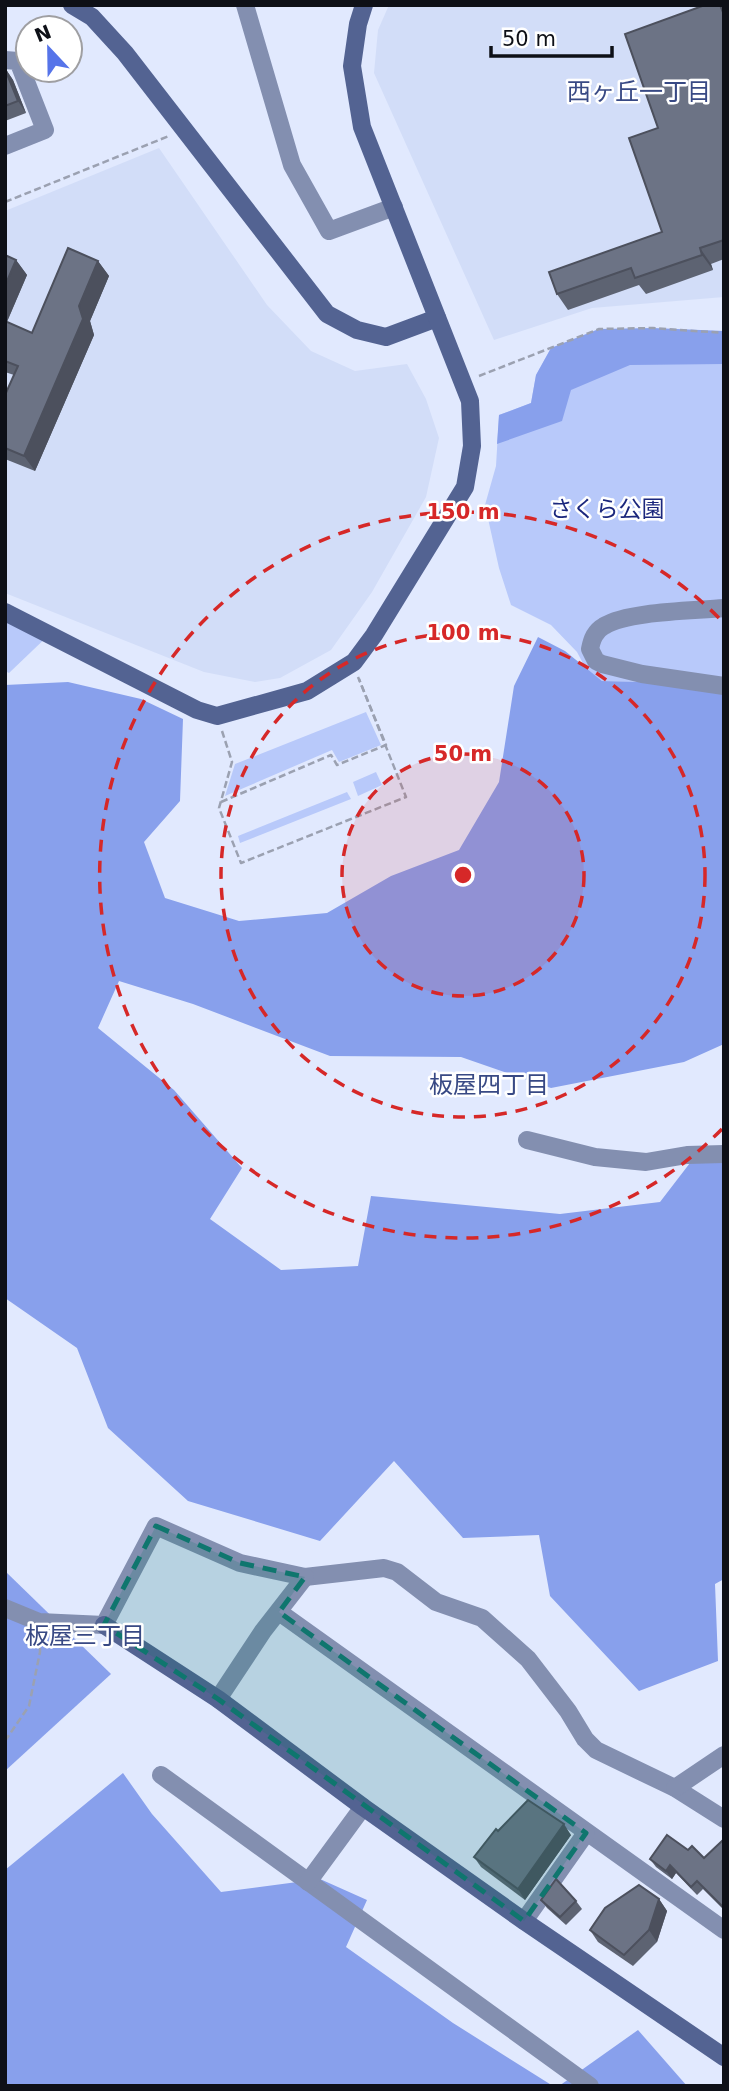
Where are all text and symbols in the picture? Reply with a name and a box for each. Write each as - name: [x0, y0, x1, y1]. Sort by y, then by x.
- north arrow: [14, 14, 84, 84]
- scale bar: [491, 14, 612, 58]
- text: N: [31, 20, 54, 46]
- text: 50 m: [502, 27, 556, 51]
- district label: 西ヶ丘一丁目: [567, 78, 711, 106]
- park label: さくら公園: [550, 496, 665, 522]
- text: 150 m: [426, 500, 500, 524]
- text: 100 m: [426, 621, 500, 645]
- text: 50 m: [434, 742, 492, 766]
- centre of rings: [451, 863, 475, 887]
- district label: 板屋四丁目: [429, 1071, 549, 1099]
- district label: 板屋三丁目: [25, 1622, 145, 1650]

